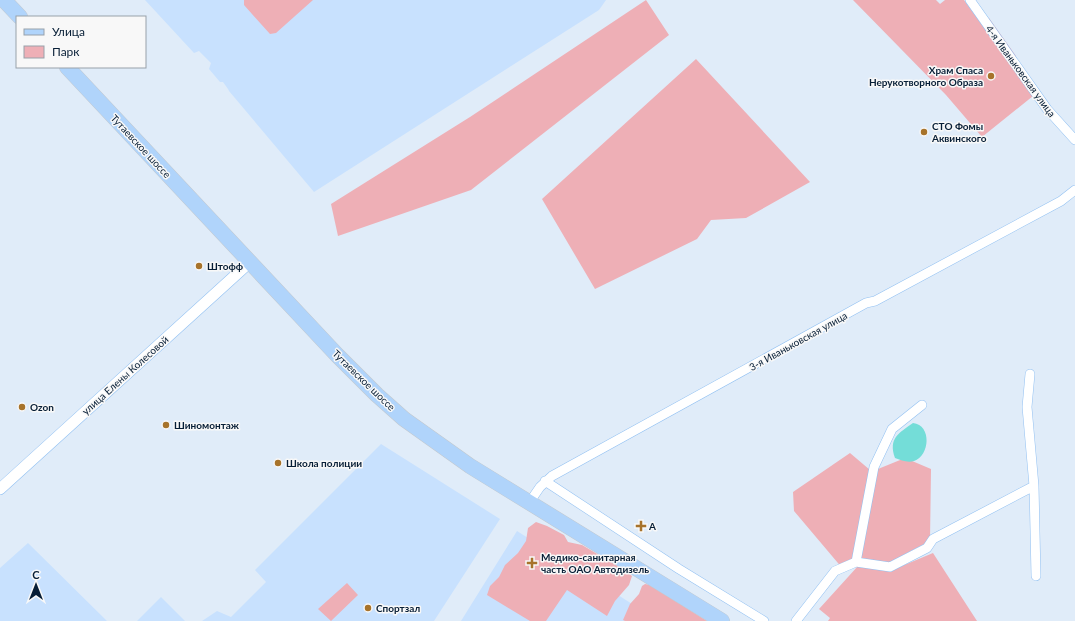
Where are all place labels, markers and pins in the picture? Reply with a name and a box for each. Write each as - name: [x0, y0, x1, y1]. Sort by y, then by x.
- place label: Храм Спаса Нерукотворного Образа: [869, 64, 983, 88]
- marker: Храм Спаса Нерукотворного Образа: [986, 71, 996, 81]
- place label: СТО Фомы Аквинского: [931, 120, 987, 144]
- marker: СТО Фомы Аквинского: [919, 127, 929, 137]
- place label: Штофф: [207, 260, 243, 272]
- marker: Штофф: [194, 261, 204, 271]
- place label: Ozon: [30, 401, 54, 413]
- marker: Ozon: [17, 402, 27, 412]
- place label: Шиномонтаж: [174, 419, 240, 431]
- marker: Шиномонтаж: [161, 420, 171, 430]
- place label: Школа полиции: [286, 457, 362, 469]
- marker: Школа полиции: [273, 458, 283, 468]
- place label: А: [648, 520, 656, 532]
- marker: А: [636, 521, 646, 531]
- place label: Медико-санитарная часть ОАО Автодизель: [541, 551, 649, 575]
- marker: Медико-санитарная часть ОАО Автодизель: [526, 557, 538, 569]
- place label: Спортзал: [376, 602, 420, 614]
- marker: Спортзал: [363, 603, 373, 613]

